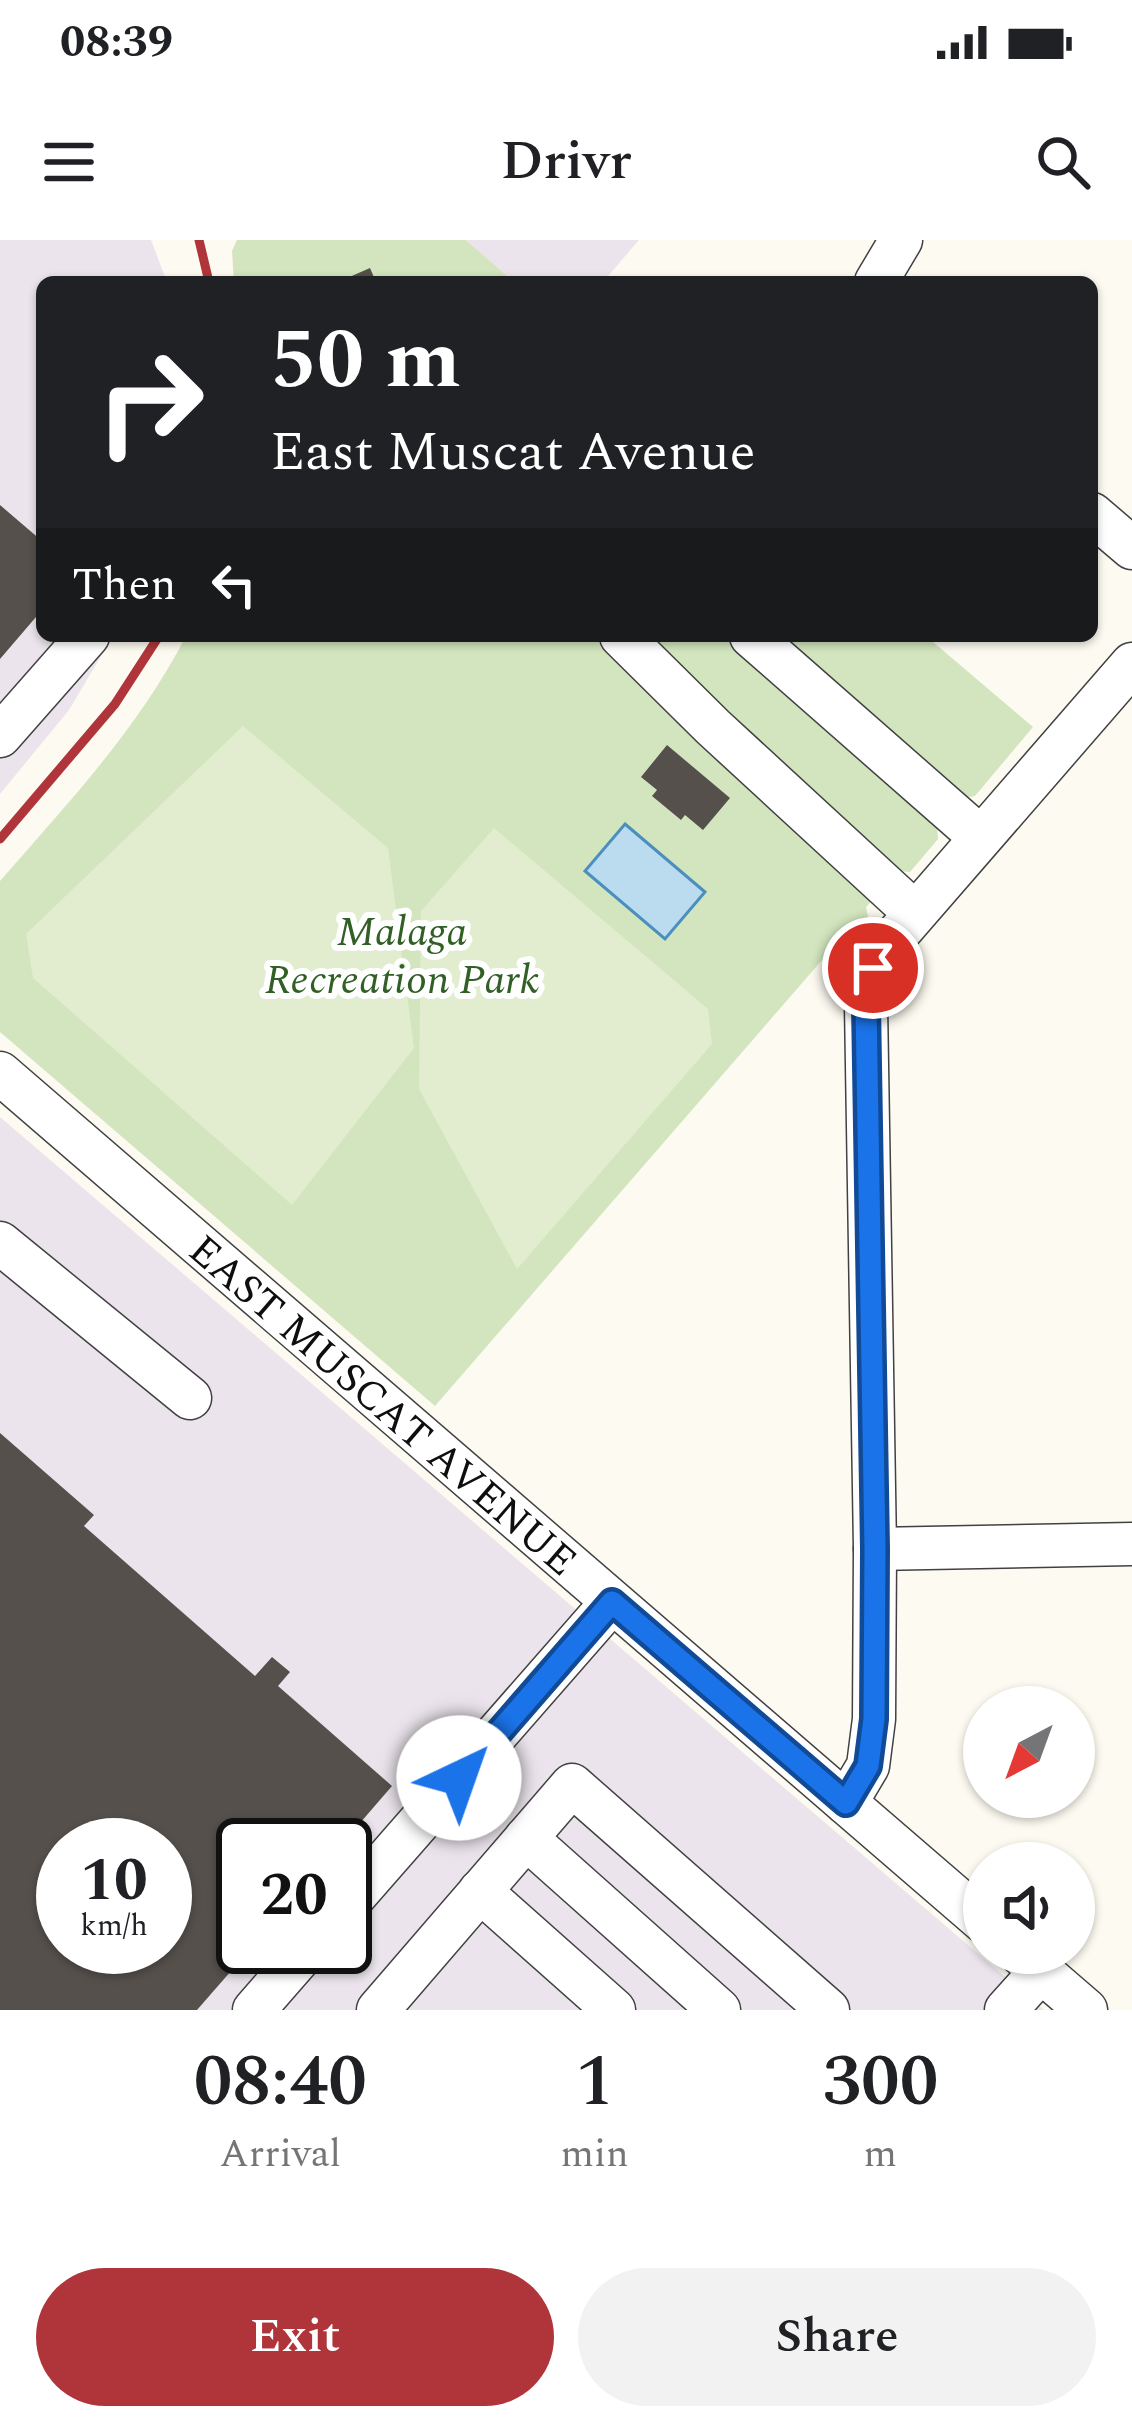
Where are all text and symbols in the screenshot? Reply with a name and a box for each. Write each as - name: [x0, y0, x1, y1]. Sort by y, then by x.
- text: 08:39: [60, 8, 173, 77]
- text: Drivr: [500, 121, 632, 203]
- icon: menu: [36, 129, 102, 195]
- icon: search: [1030, 129, 1096, 195]
- text: 50 m: [270, 297, 461, 425]
- icon: right: [72, 324, 228, 480]
- text: East Muscat Avenue: [270, 412, 756, 494]
- text: Then: [72, 551, 177, 620]
- icon: left: [201, 552, 267, 618]
- park label: Malaga Recreation Park: [265, 901, 539, 1012]
- pin: [822, 917, 924, 1019]
- icon: arrive: [840, 935, 906, 1001]
- street label: EAST MUSCAT AVENUE: [174, 1220, 591, 1592]
- north arrow: [963, 1686, 1095, 1818]
- map controls: [963, 1686, 1095, 1974]
- position arrow: [396, 1715, 522, 1841]
- speed limit sign: 20: [216, 1818, 372, 1974]
- text: 10: [80, 1835, 148, 1927]
- button: sound: [963, 1842, 1095, 1974]
- text: km/h: [80, 1903, 148, 1949]
- text: 08:40: [194, 2028, 367, 2137]
- text: 1: [575, 2028, 614, 2137]
- text: 300: [823, 2028, 938, 2137]
- text: Arrival: [220, 2125, 341, 2184]
- text: min: [561, 2125, 629, 2184]
- text: m: [864, 2125, 897, 2184]
- button: Exit: [36, 2268, 554, 2406]
- button: Share: [578, 2268, 1096, 2406]

